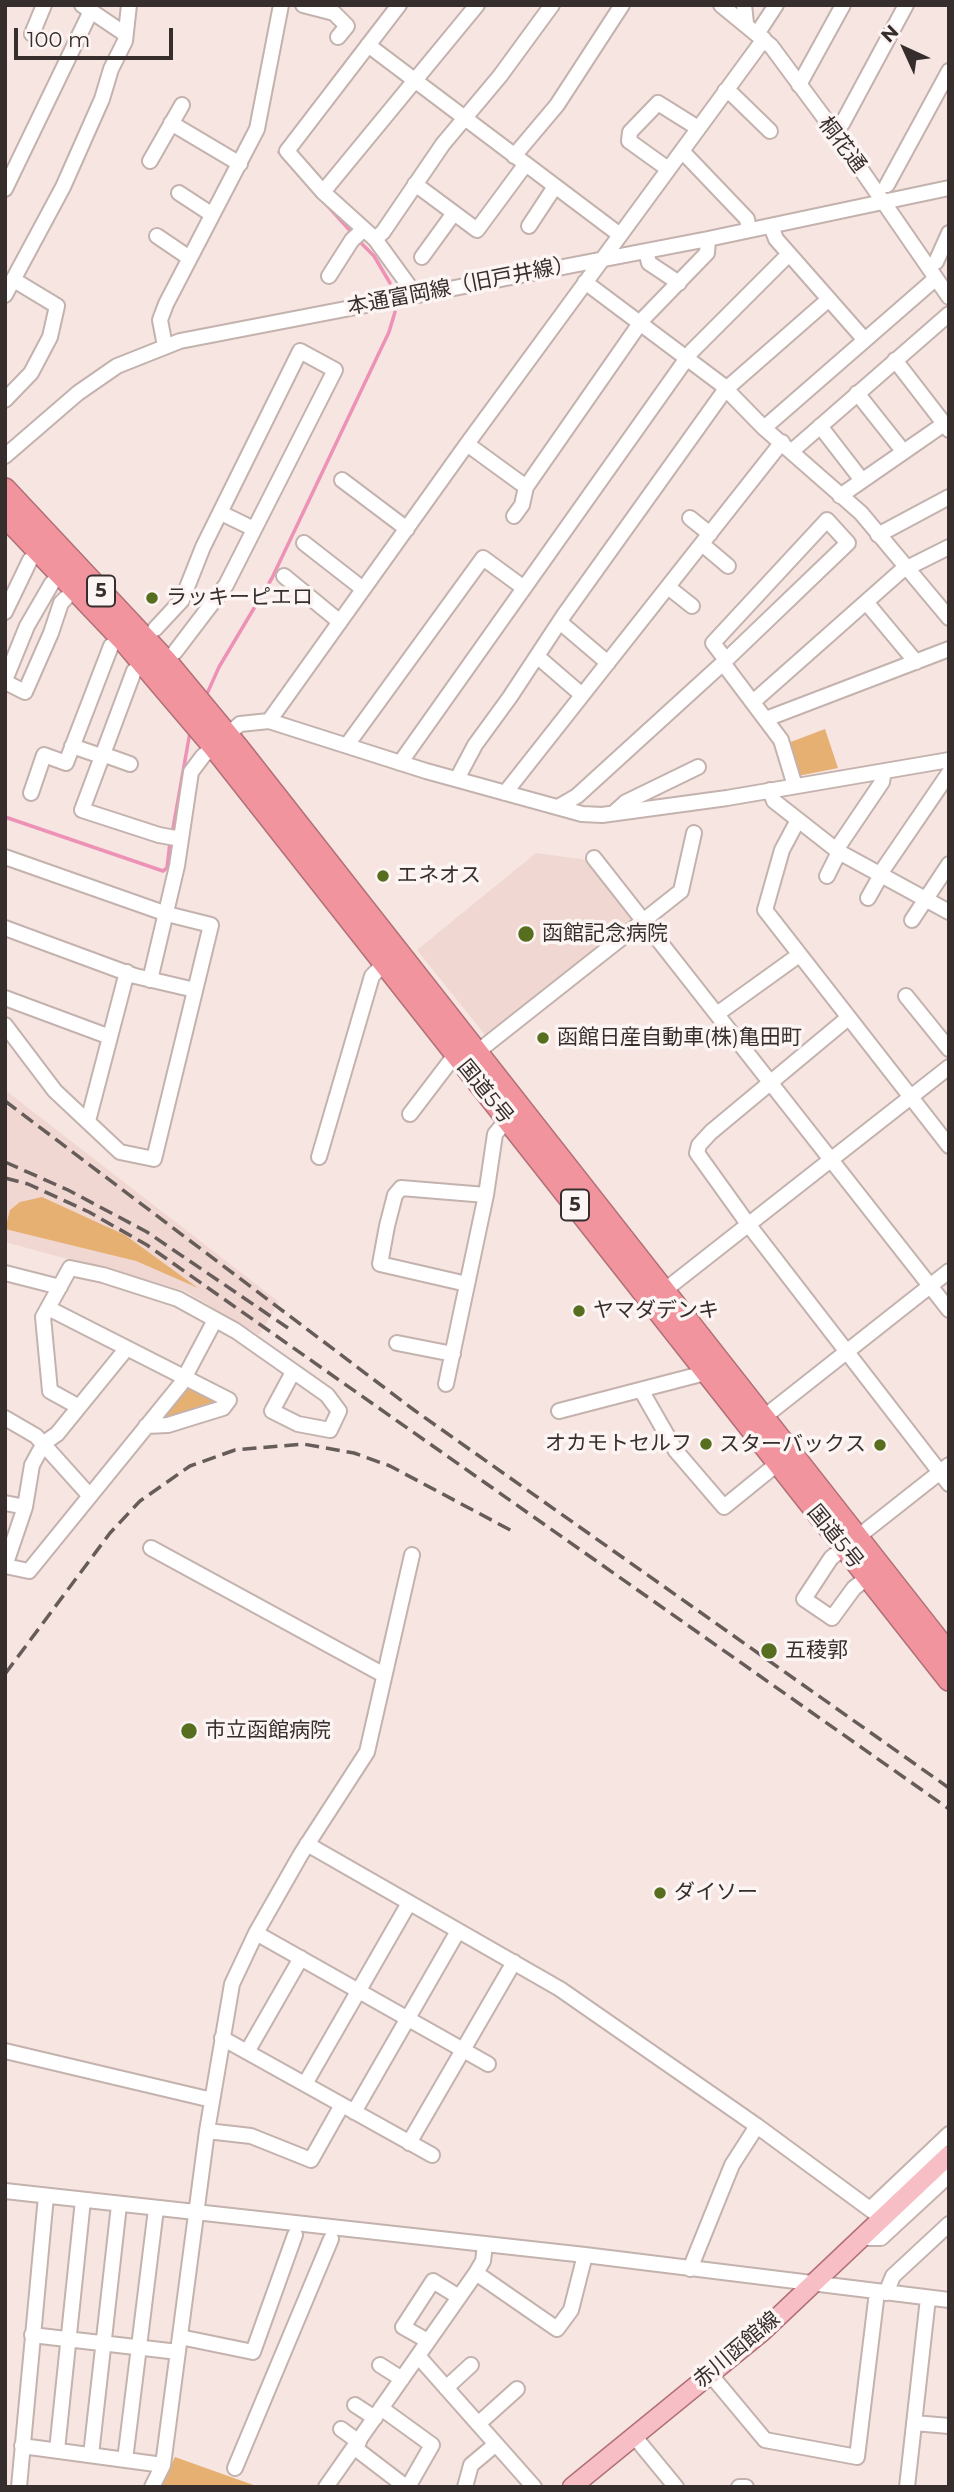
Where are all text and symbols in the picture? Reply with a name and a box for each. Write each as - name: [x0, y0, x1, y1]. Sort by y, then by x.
- scale bar: [18, 14, 177, 58]
- north arrow: [870, 14, 940, 84]
- text: N: [876, 20, 903, 47]
- text: 100 m: [27, 27, 90, 52]
- street label: 桐花通: [813, 112, 871, 178]
- street label: 本通富岡線（旧戸井線）: [345, 252, 577, 320]
- road number: 5: [87, 576, 115, 606]
- place label: ラッキーピエロ: [166, 585, 313, 611]
- marker: ラッキーピエロ: [144, 590, 160, 606]
- place label: エネオス: [397, 863, 481, 889]
- marker: エネオス: [375, 868, 391, 884]
- place label: 函館記念病院: [542, 921, 668, 947]
- marker: 函館記念病院: [516, 924, 536, 944]
- place label: 函館日産自動車(株)亀田町: [557, 1025, 802, 1051]
- marker: 函館日産自動車(株)亀田町: [535, 1030, 551, 1046]
- street label: 国道5号: [452, 1055, 518, 1129]
- road number: 5: [561, 1190, 589, 1220]
- place label: ヤマダデンキ: [593, 1298, 719, 1324]
- marker: ヤマダデンキ: [571, 1303, 587, 1319]
- place label: オカモトセルフ: [545, 1431, 692, 1457]
- place label: スターバックス: [719, 1432, 866, 1458]
- marker: オカモトセルフ: [698, 1436, 714, 1452]
- marker: スターバックス: [872, 1437, 888, 1453]
- street label: 国道5号: [802, 1500, 868, 1574]
- place label: 五稜郭: [785, 1638, 848, 1664]
- marker: 五稜郭: [759, 1641, 779, 1661]
- place label: 市立函館病院: [205, 1718, 331, 1744]
- marker: 市立函館病院: [179, 1721, 199, 1741]
- place label: ダイソー: [674, 1880, 758, 1906]
- marker: ダイソー: [652, 1885, 668, 1901]
- street label: 赤川函館線: [689, 2307, 785, 2393]

